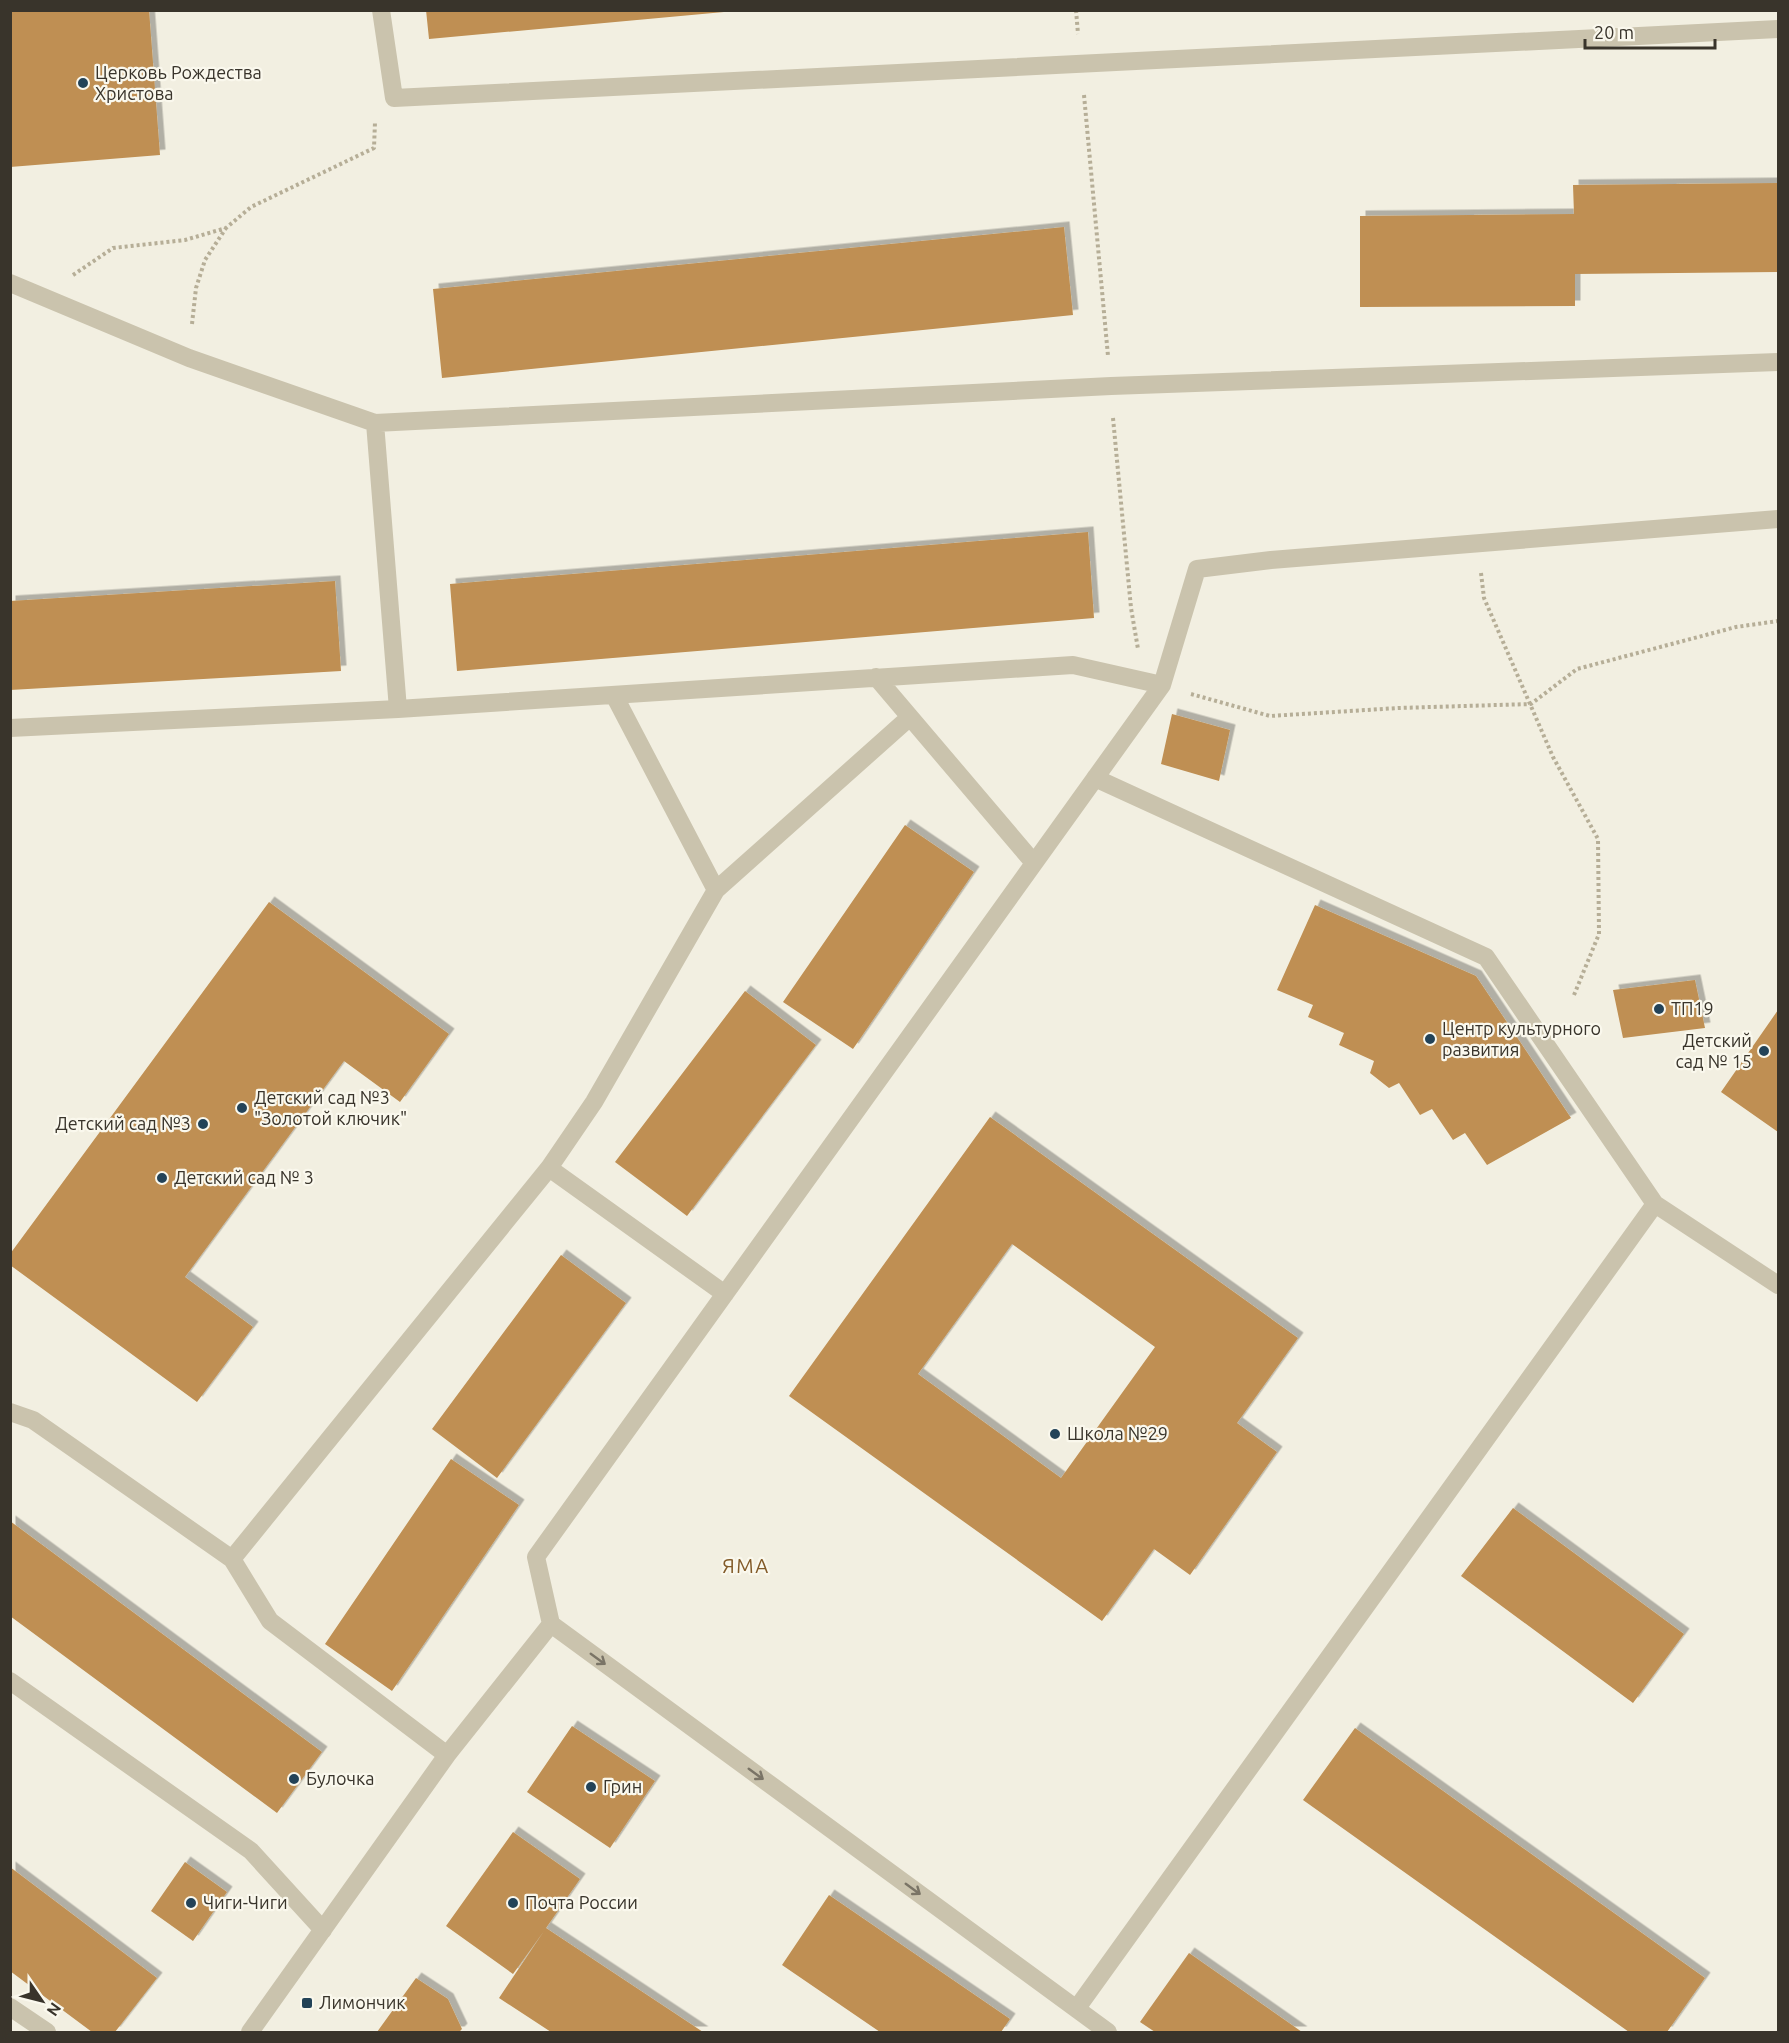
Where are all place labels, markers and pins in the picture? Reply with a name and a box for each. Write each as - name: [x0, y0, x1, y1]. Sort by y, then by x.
- place label: Церковь Рождества Христова: [95, 62, 262, 103]
- marker: Церковь Рождества Христова: [76, 76, 90, 90]
- place label: ТП19: [1671, 998, 1714, 1018]
- marker: ТП19: [1652, 1002, 1666, 1016]
- place label: Центр культурного развития: [1442, 1018, 1601, 1059]
- place label: Детский сад № 15: [1675, 1030, 1752, 1071]
- marker: Центр культурного развития: [1423, 1032, 1437, 1046]
- marker: Детский сад № 15: [1757, 1044, 1771, 1058]
- place label: Детский сад №3 "Золотой ключик": [254, 1087, 407, 1128]
- marker: Детский сад №3 "Золотой ключик": [235, 1101, 249, 1115]
- place label: Детский сад №3: [55, 1113, 191, 1133]
- marker: Детский сад №3: [196, 1117, 210, 1131]
- place label: Детский сад № 3: [174, 1167, 314, 1187]
- marker: Детский сад № 3: [155, 1171, 169, 1185]
- place label: Школа №29: [1067, 1423, 1168, 1443]
- marker: Школа №29: [1048, 1427, 1062, 1441]
- place label: Булочка: [306, 1768, 374, 1788]
- marker: Булочка: [287, 1772, 301, 1786]
- place label: Грин: [603, 1776, 642, 1796]
- marker: Грин: [584, 1780, 598, 1794]
- place label: Чиги-Чиги: [203, 1892, 288, 1912]
- place label: Почта России: [525, 1892, 638, 1912]
- marker: Чиги-Чиги: [184, 1896, 198, 1910]
- marker: Почта России: [506, 1896, 520, 1910]
- place label: Лимончик: [319, 1992, 406, 2012]
- marker: Лимончик: [300, 1996, 314, 2010]

